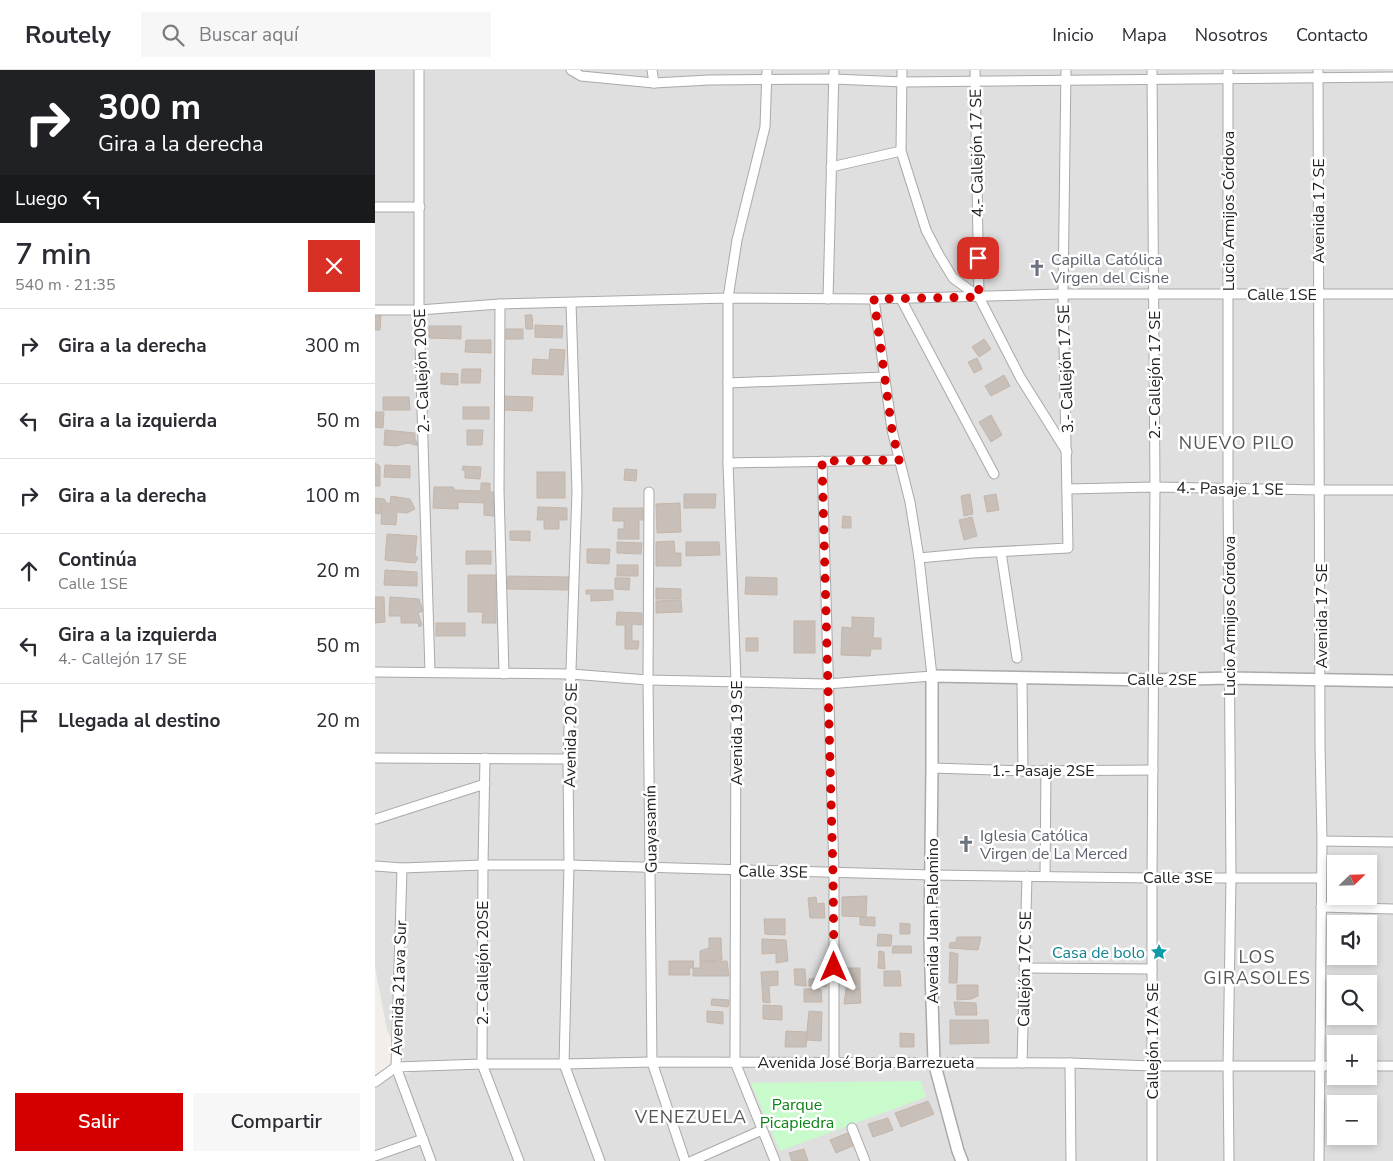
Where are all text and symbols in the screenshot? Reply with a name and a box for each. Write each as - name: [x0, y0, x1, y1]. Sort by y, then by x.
- search box: [141, 12, 491, 57]
- text: Routely: [25, 19, 111, 51]
- icon: search: [159, 21, 187, 49]
- text: Buscar aquí: [199, 22, 298, 48]
- text: Inicio: [1052, 23, 1094, 47]
- text: Mapa: [1122, 23, 1167, 47]
- text: Nosotros: [1195, 23, 1268, 47]
- text: Contacto: [1296, 23, 1368, 47]
- text: 300 m: [98, 84, 201, 131]
- street label: 4.- Callejón 17 SE: [965, 88, 989, 218]
- icon: right: [15, 90, 80, 155]
- text: Gira a la derecha: [98, 129, 264, 159]
- street label: Lucio Armijos Córdova: [1218, 131, 1240, 291]
- street label: Avenida 17 SE: [1308, 158, 1330, 264]
- icon: left: [78, 185, 106, 213]
- text: Luego: [15, 186, 68, 212]
- text: 7 min: [15, 234, 91, 275]
- pin: [957, 237, 999, 279]
- button: close: [308, 240, 360, 292]
- icon: arrive: [964, 244, 992, 272]
- place label: Capilla Católica Virgen del Cisne: [1050, 249, 1169, 289]
- church icon: Capilla Católica Virgen del Cisne: [1027, 258, 1047, 278]
- text: 540 m · 21:35: [15, 274, 116, 296]
- street label: Calle 1SE: [1247, 284, 1317, 306]
- street label: 3.- Callejón 17 SE: [1053, 304, 1079, 434]
- street label: 2.- Callejón 20SE: [409, 308, 435, 434]
- street label: 2.- Callejón 17 SE: [1144, 311, 1166, 439]
- icon: right: [15, 332, 43, 360]
- text: Gira a la derecha: [58, 333, 207, 359]
- text: 300 m: [305, 333, 360, 359]
- icon: left: [15, 407, 43, 435]
- text: Gira a la izquierda: [58, 408, 217, 434]
- text: 50 m: [316, 408, 360, 434]
- district label: NUEVO PILO: [1179, 431, 1295, 455]
- street label: 4.- Pasaje 1 SE: [1176, 477, 1284, 501]
- icon: right: [15, 482, 43, 510]
- text: Gira a la derecha: [58, 483, 207, 509]
- text: 100 m: [305, 483, 360, 509]
- street label: Lucio Armijos Córdova: [1219, 536, 1241, 696]
- text: Continúa: [58, 547, 137, 573]
- icon: ahead: [15, 557, 43, 585]
- text: 20 m: [316, 558, 360, 584]
- street label: Avenida 17 SE: [1311, 563, 1333, 669]
- text: Calle 1SE: [58, 573, 128, 595]
- text: Gira a la izquierda: [58, 622, 217, 648]
- icon: left: [15, 632, 43, 660]
- text: 50 m: [316, 633, 360, 659]
- text: 4.- Callejón 17 SE: [58, 648, 187, 670]
- street label: Calle 2SE: [1127, 669, 1197, 691]
- street label: Avenida 19 SE: [726, 680, 748, 786]
- street label: Avenida 20 SE: [559, 682, 583, 788]
- icon: arrive: [15, 707, 43, 735]
- text: Llegada al destino: [58, 708, 220, 734]
- text: 20 m: [316, 708, 360, 734]
- street label: 1.- Pasaje 2SE: [991, 760, 1095, 782]
- street label: Guayasamín: [639, 785, 663, 873]
- place label: Iglesia Católica Virgen de La Merced: [979, 825, 1128, 865]
- church icon: Iglesia Católica Virgen de La Merced: [956, 834, 976, 854]
- street label: Avenida Juan Palomino: [922, 838, 944, 1004]
- north arrow: [1327, 855, 1377, 905]
- map controls: [1327, 855, 1377, 1145]
- street label: Calle 3SE: [738, 860, 808, 884]
- street label: Calle 3SE: [1143, 867, 1213, 889]
- street label: 2.- Callejón 20SE: [472, 901, 494, 1025]
- street label: Callejón 17C SE: [1013, 911, 1037, 1027]
- button: sound: [1327, 915, 1377, 965]
- street label: Avenida 21ava Sur: [386, 920, 412, 1056]
- position arrow: [807, 940, 859, 992]
- place label: Casa de bolo: [1052, 942, 1145, 964]
- place icon: Casa de bolo: [1149, 942, 1169, 962]
- district label: LOS GIRASOLES: [1203, 945, 1311, 990]
- button: search: [1327, 975, 1377, 1025]
- street label: Callejón 17A SE: [1142, 983, 1164, 1099]
- button: +: [1327, 1035, 1377, 1085]
- street label: Avenida José Borja Barrezueta: [758, 1052, 974, 1074]
- button: Salir: [15, 1093, 183, 1151]
- button: Compartir: [193, 1093, 360, 1151]
- park label: Parque Picapiedra: [760, 1094, 834, 1134]
- button: −: [1327, 1095, 1377, 1145]
- district label: VENEZUELA: [634, 1105, 747, 1129]

